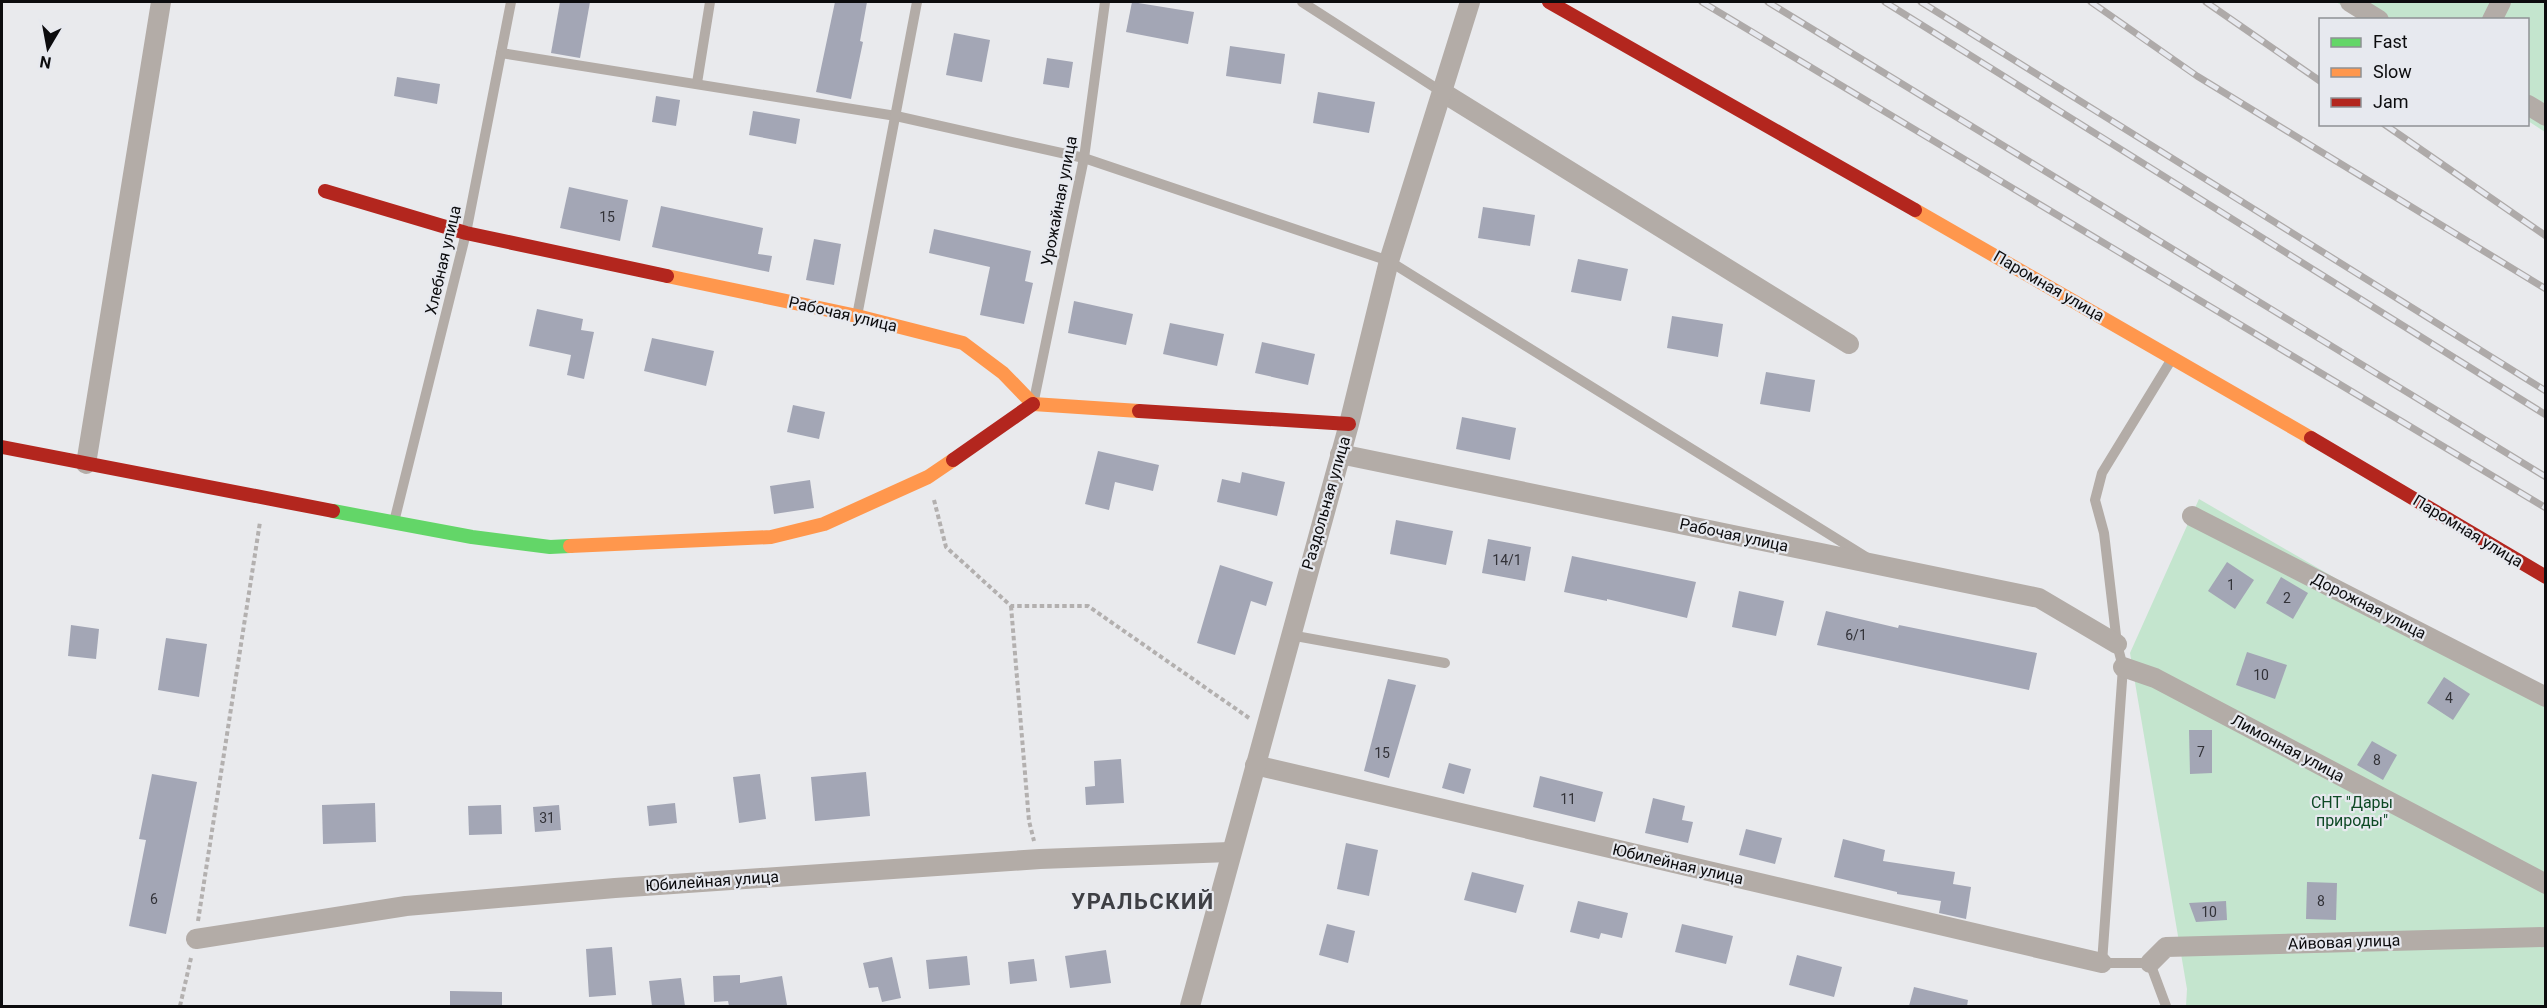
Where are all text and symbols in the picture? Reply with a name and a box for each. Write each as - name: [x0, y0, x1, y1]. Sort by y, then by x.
- north arrow: [18, 18, 78, 78]
- legend: [2319, 18, 2529, 126]
- text: Fast: [2373, 31, 2408, 52]
- text: N: [38, 52, 53, 73]
- text: Slow: [2373, 61, 2412, 82]
- text: Jam: [2373, 91, 2409, 112]
- street label: Урожайная улица: [1037, 134, 1081, 268]
- street label: Хлебная улица: [421, 204, 465, 316]
- house number: 15: [599, 209, 615, 225]
- street label: Паромная улица: [1990, 247, 2108, 325]
- street label: Рабочая улица: [787, 292, 899, 336]
- street label: Раздольная улица: [1298, 434, 1354, 572]
- street label: Паромная улица: [2410, 491, 2526, 571]
- street label: Рабочая улица: [1678, 514, 1790, 556]
- house number: 14/1: [1492, 552, 1522, 568]
- street label: Дорожная улица: [2309, 569, 2429, 643]
- house number: 1: [2227, 577, 2235, 593]
- house number: 2: [2283, 590, 2291, 606]
- house number: 6/1: [1845, 627, 1867, 643]
- house number: 10: [2253, 667, 2269, 683]
- house number: 4: [2445, 690, 2453, 706]
- street label: Лимонная улица: [2228, 710, 2348, 786]
- house number: 7: [2197, 744, 2205, 760]
- house number: 15: [1374, 745, 1390, 761]
- house number: 8: [2373, 752, 2381, 768]
- house number: 11: [1560, 791, 1576, 807]
- park label: СНТ "Дары природы": [2311, 793, 2393, 830]
- house number: 31: [539, 810, 555, 826]
- street label: Юбилейная улица: [1611, 840, 1745, 888]
- street label: Юбилейная улица: [645, 867, 779, 895]
- district label: УРАЛЬСКИЙ: [1071, 889, 1215, 914]
- house number: 6: [150, 891, 158, 907]
- house number: 8: [2317, 893, 2325, 909]
- house number: 10: [2201, 904, 2217, 920]
- street label: Айвовая улица: [2287, 931, 2401, 953]

